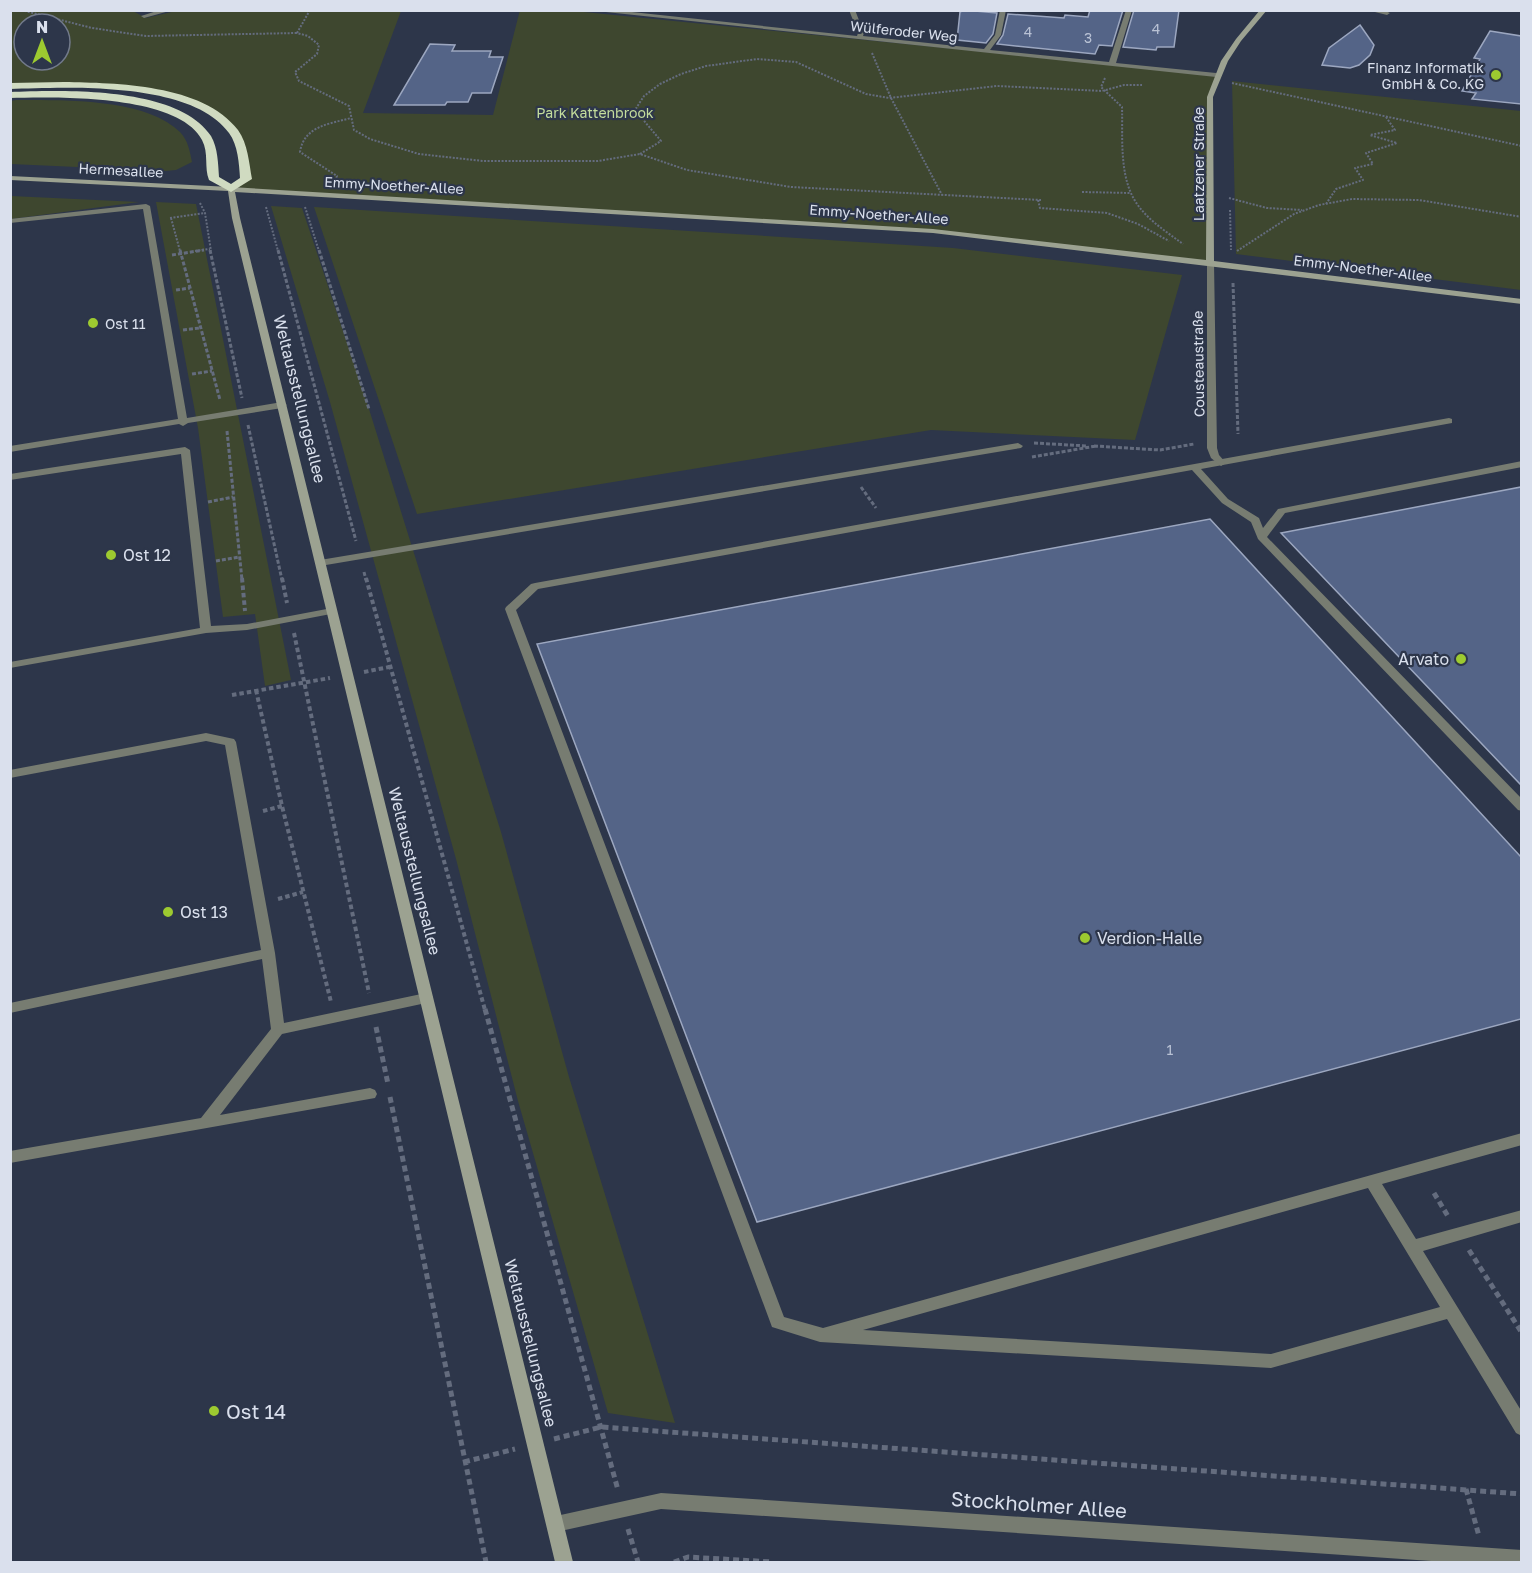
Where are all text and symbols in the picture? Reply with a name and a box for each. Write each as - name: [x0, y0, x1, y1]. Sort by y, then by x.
- north arrow: [12, 12, 72, 72]
- text: N: [36, 17, 48, 37]
- street label: Wülferoder Weg: [849, 17, 959, 45]
- house number: 4: [1152, 20, 1160, 37]
- house number: 4: [1024, 23, 1032, 40]
- house number: 3: [1084, 29, 1092, 46]
- place label: Finanz Informatik GmbH & Co. KG: [1367, 59, 1484, 92]
- marker: Finanz Informatik GmbH & Co. KG: [1489, 68, 1503, 82]
- park label: Park Kattenbrook: [536, 104, 654, 121]
- street label: Laatzener Straße: [1190, 107, 1207, 221]
- street label: Hermesallee: [78, 159, 164, 181]
- street label: Emmy-Noether-Allee: [324, 173, 464, 197]
- street label: Emmy-Noether-Allee: [809, 201, 949, 227]
- street label: Emmy-Noether-Allee: [1293, 251, 1433, 285]
- street label: Cousteaustraße: [1189, 311, 1207, 417]
- street label: Weltausstellungsallee: [269, 313, 331, 485]
- place label: Ost 11: [105, 315, 146, 332]
- marker: Ost 11: [86, 316, 100, 330]
- place label: Ost 12: [123, 545, 171, 565]
- marker: Ost 12: [104, 548, 118, 562]
- place label: Arvato: [1398, 649, 1449, 669]
- marker: Arvato: [1454, 652, 1468, 666]
- street label: Weltausstellungsallee: [384, 785, 446, 957]
- place label: Ost 13: [180, 902, 228, 922]
- marker: Ost 13: [161, 905, 175, 919]
- place label: Verdion-Halle: [1097, 928, 1202, 948]
- marker: Verdion-Halle: [1078, 931, 1092, 945]
- house number: 1: [1167, 1041, 1174, 1058]
- street label: Weltausstellungsallee: [500, 1257, 562, 1429]
- place label: Ost 14: [226, 1399, 286, 1423]
- marker: Ost 14: [207, 1404, 221, 1418]
- street label: Stockholmer Allee: [950, 1486, 1128, 1522]

